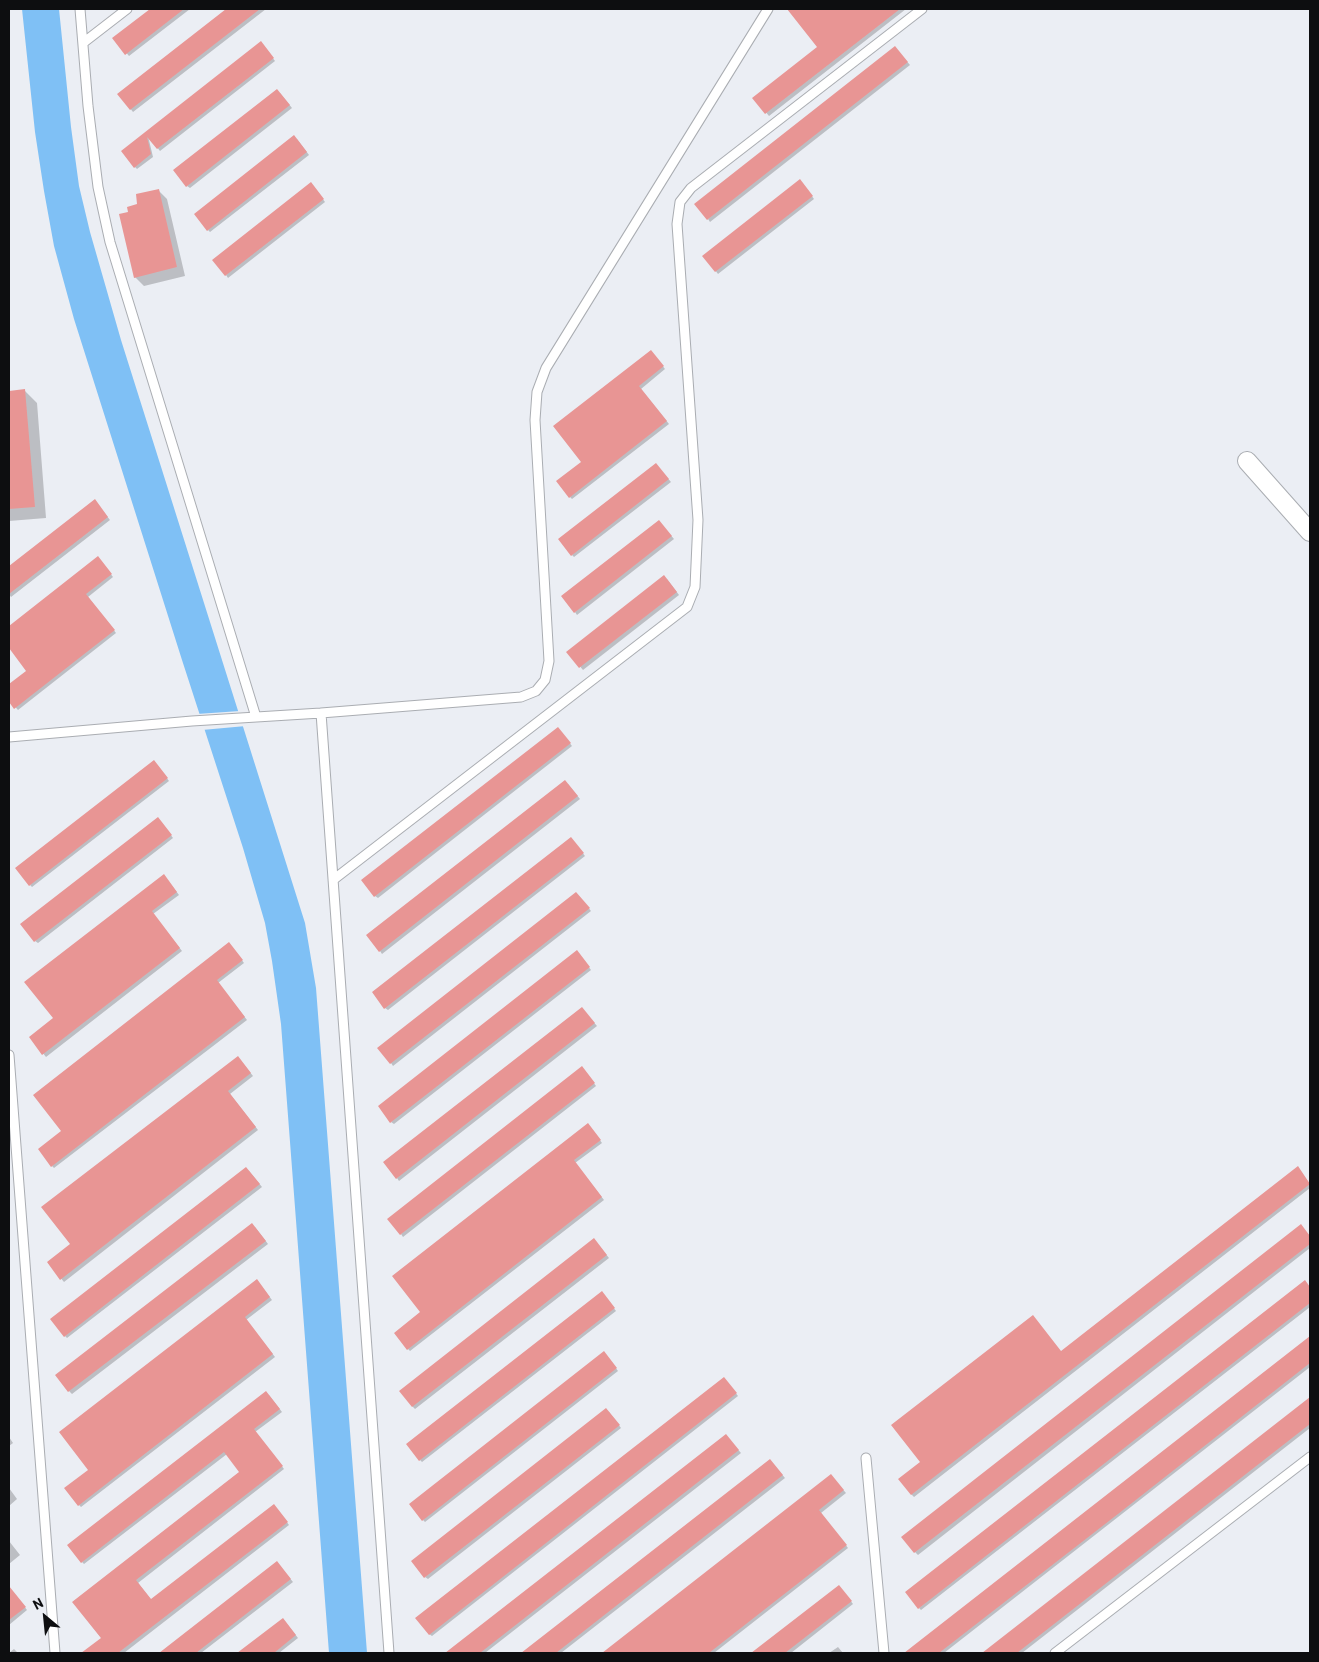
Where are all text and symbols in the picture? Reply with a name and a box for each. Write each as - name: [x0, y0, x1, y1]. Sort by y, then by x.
- north arrow: [20, 1592, 70, 1642]
- text: N: [30, 1594, 46, 1613]

